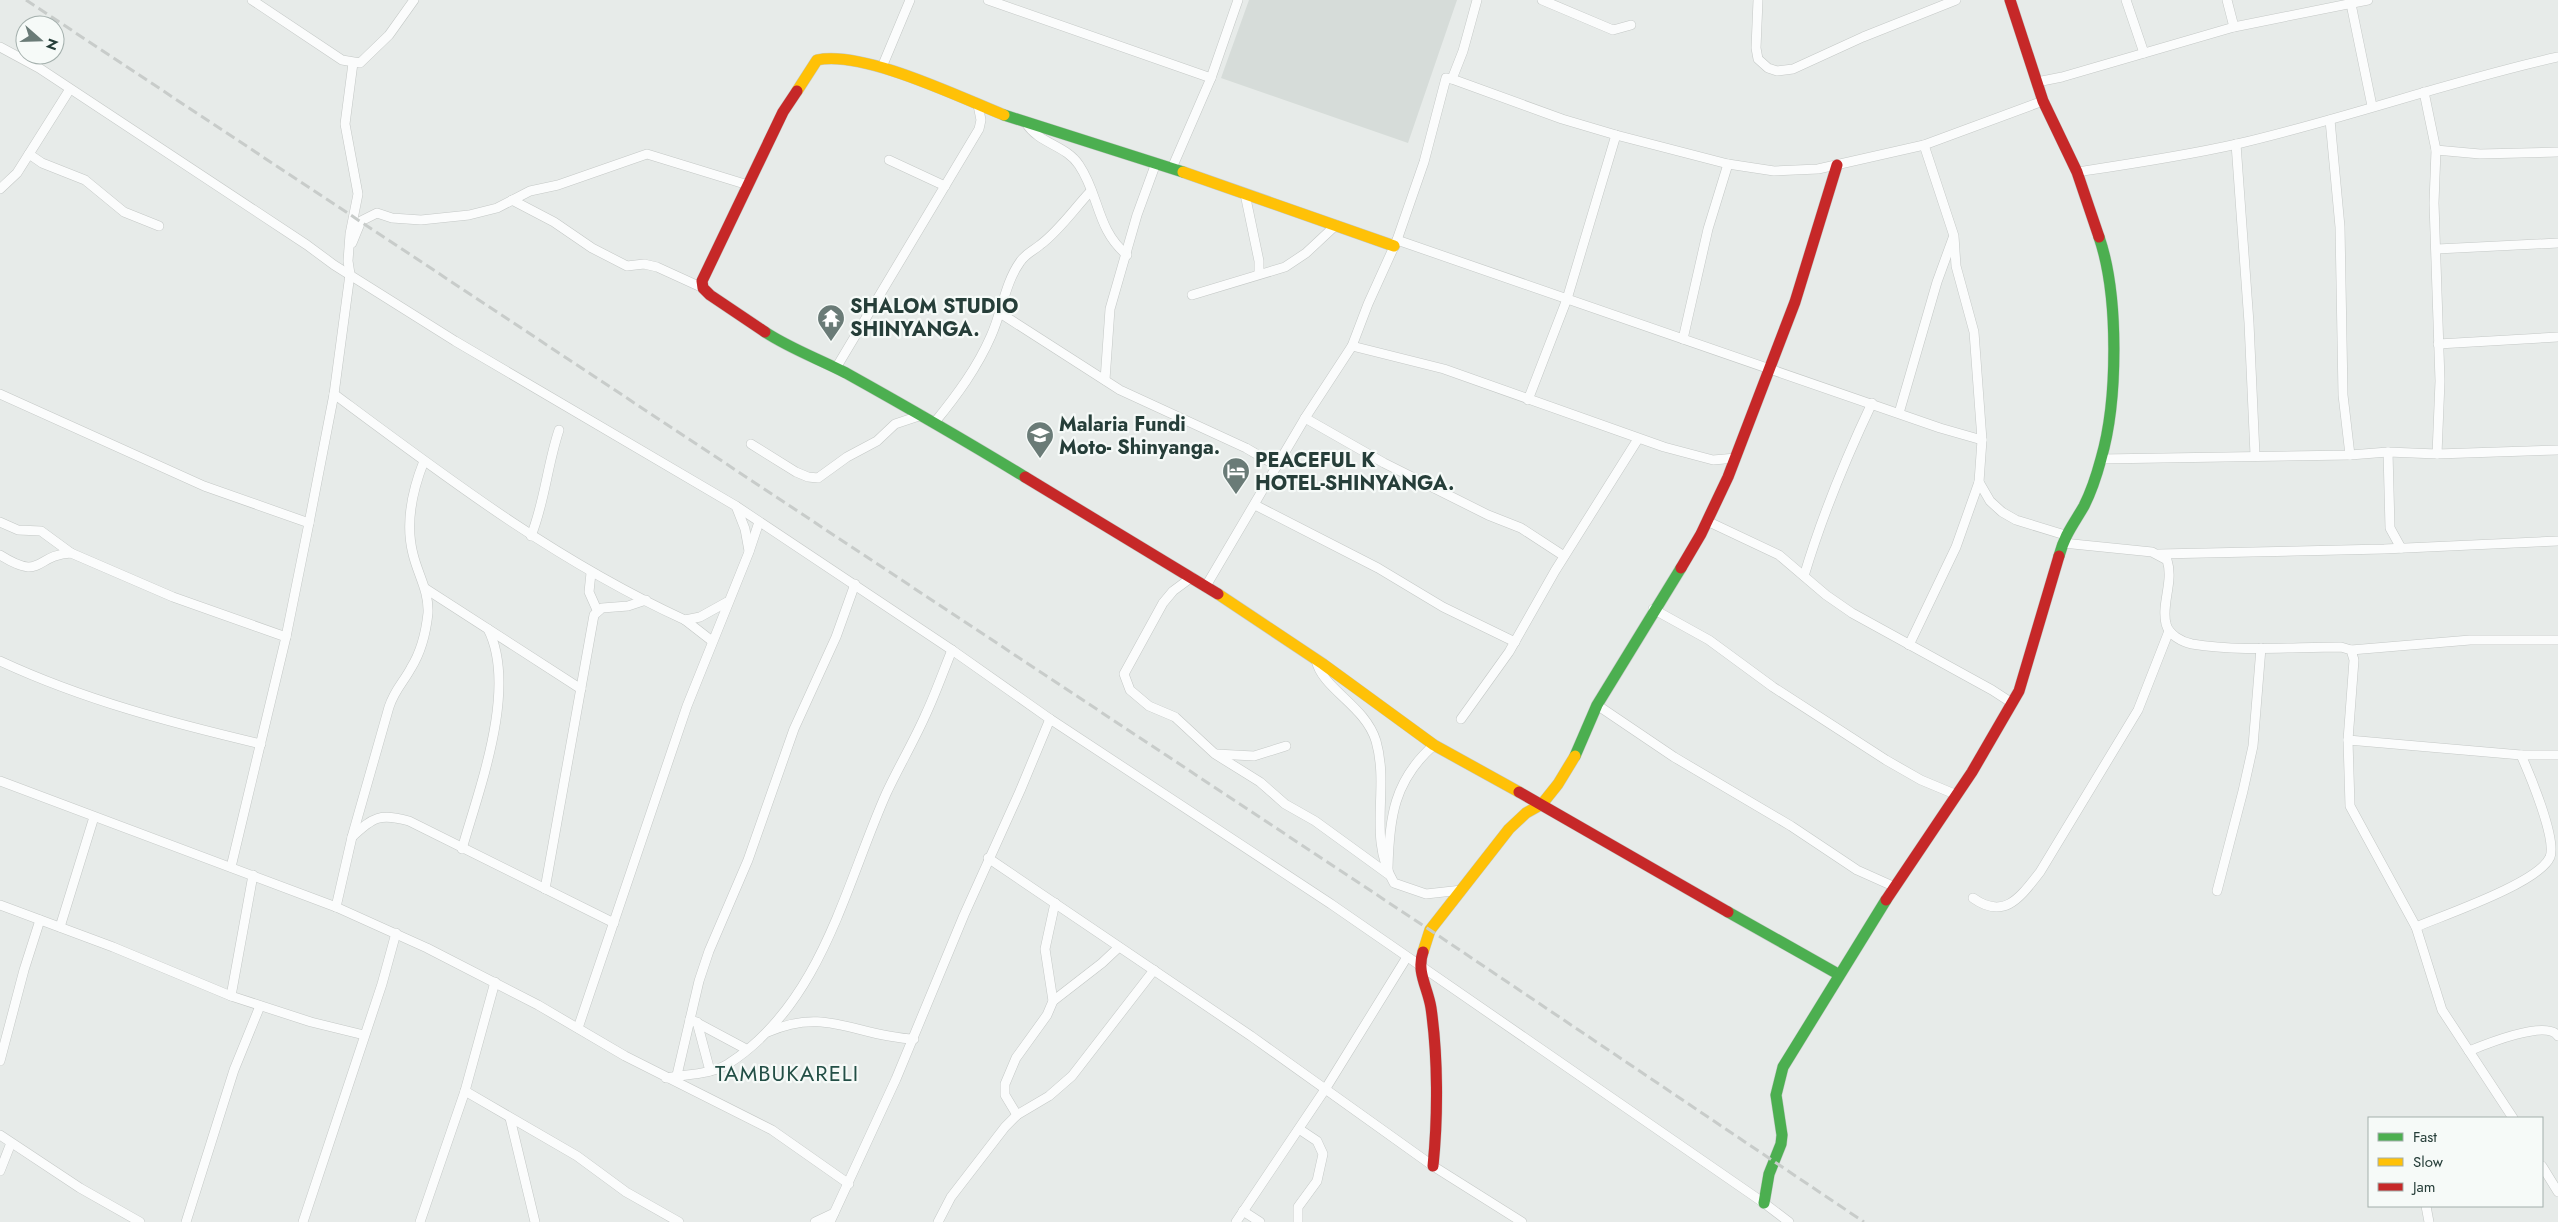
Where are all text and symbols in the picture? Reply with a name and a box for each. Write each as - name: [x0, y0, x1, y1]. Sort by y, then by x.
- north arrow: [15, 15, 65, 65]
- text: N: [41, 36, 64, 53]
- place label: SHALOM STUDIO SHINYANGA.: [850, 292, 1018, 344]
- temple icon: SHALOM STUDIO SHINYANGA.: [816, 303, 846, 342]
- place label: Malaria Fundi Moto- Shinyanga.: [1059, 410, 1220, 462]
- school or university icon: Malaria Fundi Moto- Shinyanga.: [1025, 420, 1055, 459]
- place label: PEACEFUL K HOTEL-SHINYANGA.: [1255, 446, 1455, 498]
- hotel icon: PEACEFUL K HOTEL-SHINYANGA.: [1221, 456, 1251, 495]
- district label: TAMBUKARELI: [715, 1057, 859, 1089]
- legend: [2368, 1117, 2543, 1207]
- text: Fast: [2413, 1126, 2437, 1148]
- text: Slow: [2413, 1151, 2444, 1173]
- text: Jam: [2411, 1176, 2436, 1198]

